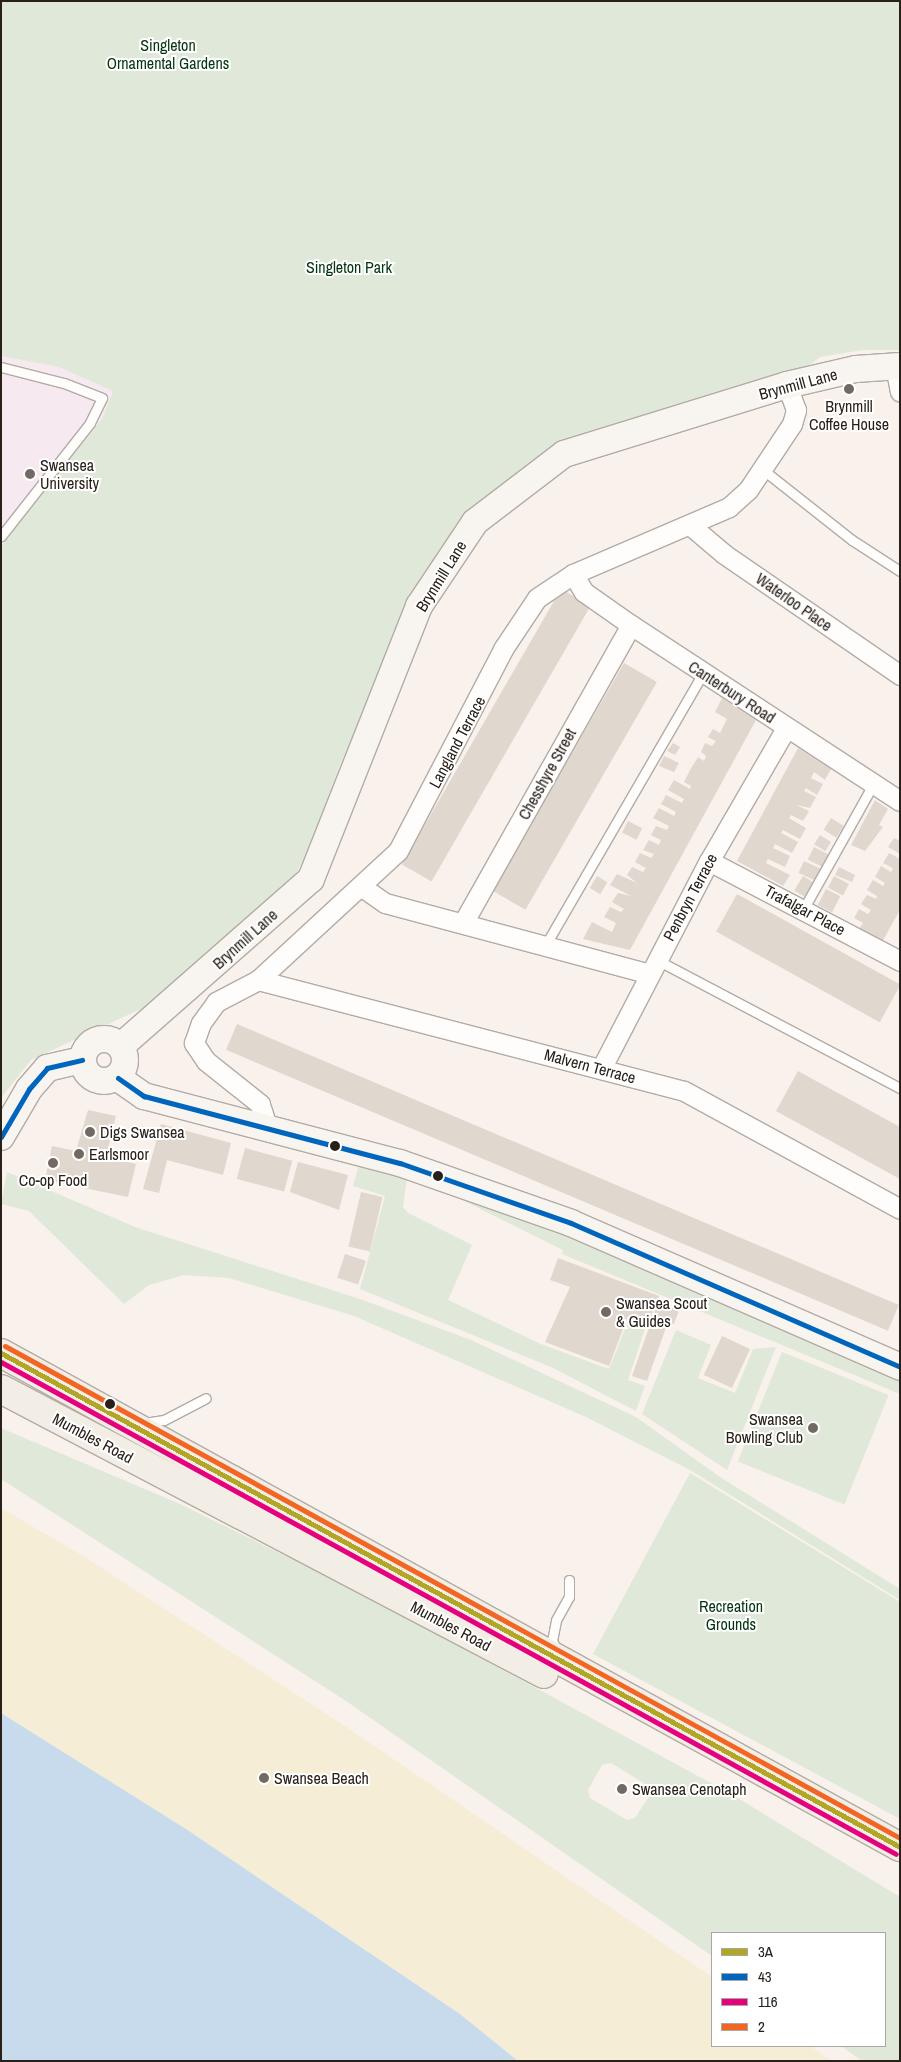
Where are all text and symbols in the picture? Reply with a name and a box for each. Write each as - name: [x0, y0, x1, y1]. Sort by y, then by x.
- park label: Singleton Ornamental Gardens: [107, 35, 229, 73]
- park label: Singleton Park: [306, 257, 392, 277]
- street label: Brynmill Lane: [757, 364, 839, 404]
- marker: Brynmill Coffee House: [843, 383, 855, 395]
- place label: Brynmill Coffee House: [809, 396, 889, 434]
- place label: Swansea University: [40, 455, 99, 493]
- marker: Swansea University: [24, 468, 36, 480]
- street label: Brynmill Lane: [412, 537, 470, 615]
- street label: Waterloo Place: [752, 569, 836, 635]
- street label: Canterbury Road: [685, 657, 779, 727]
- street label: Langland Terrace: [425, 693, 489, 791]
- street label: Chesshyre Street: [514, 725, 580, 823]
- street label: Penbryn Terrace: [659, 850, 721, 944]
- street label: Trafalgar Place: [761, 881, 849, 939]
- street label: Brynmill Lane: [209, 905, 281, 973]
- street label: Malvern Terrace: [542, 1045, 638, 1087]
- place label: Digs Swansea: [100, 1122, 185, 1142]
- marker: Digs Swansea: [84, 1126, 96, 1138]
- unlabelled marker: [330, 1141, 340, 1151]
- place label: Earlsmoor: [89, 1144, 149, 1164]
- marker: Earlsmoor: [73, 1148, 85, 1160]
- marker: Co-op Food: [47, 1157, 59, 1169]
- place label: Co-op Food: [19, 1170, 87, 1190]
- unlabelled marker: [433, 1171, 443, 1181]
- place label: Swansea Scout & Guides: [616, 1293, 707, 1331]
- marker: Swansea Scout & Guides: [600, 1306, 612, 1318]
- unlabelled marker: [105, 1399, 115, 1409]
- street label: Mumbles Road: [50, 1409, 136, 1467]
- place label: Swansea Bowling Club: [726, 1409, 803, 1447]
- marker: Swansea Bowling Club: [807, 1422, 819, 1434]
- park label: Recreation Grounds: [699, 1596, 763, 1634]
- street label: Mumbles Road: [408, 1597, 494, 1655]
- place label: Swansea Beach: [274, 1768, 369, 1788]
- marker: Swansea Beach: [258, 1772, 270, 1784]
- place label: Swansea Cenotaph: [632, 1779, 747, 1799]
- marker: Swansea Cenotaph: [616, 1783, 628, 1795]
- legend: [711, 1932, 886, 2047]
- text: 3A: [758, 1941, 773, 1962]
- text: 43: [758, 1966, 772, 1987]
- text: 116: [758, 1991, 778, 2012]
- text: 2: [758, 2016, 765, 2037]

